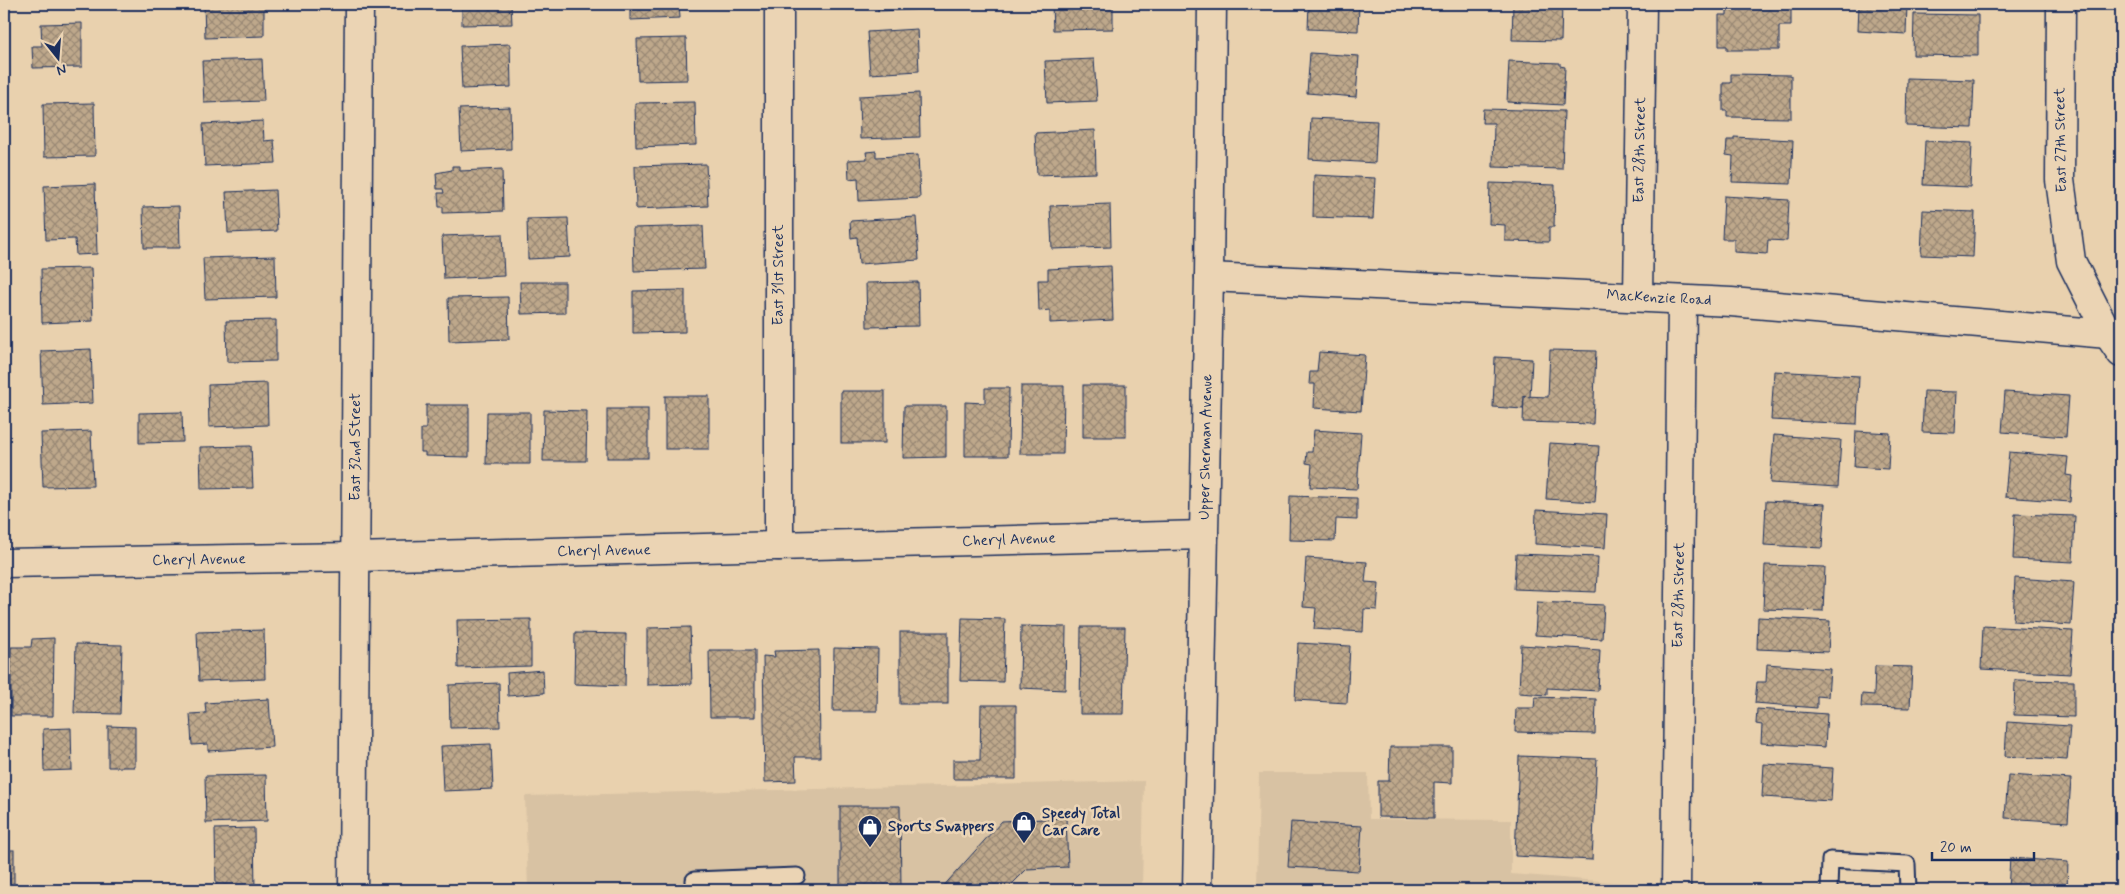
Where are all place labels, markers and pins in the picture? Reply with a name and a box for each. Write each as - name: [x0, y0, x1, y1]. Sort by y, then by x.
- place label: Speedy Total Car Care: [1042, 804, 1121, 841]
- shop icon: Speedy Total Car Care: [1011, 810, 1037, 844]
- shop icon: Sports Swappers: [857, 814, 883, 848]
- place label: Sports Swappers: [888, 817, 995, 837]

